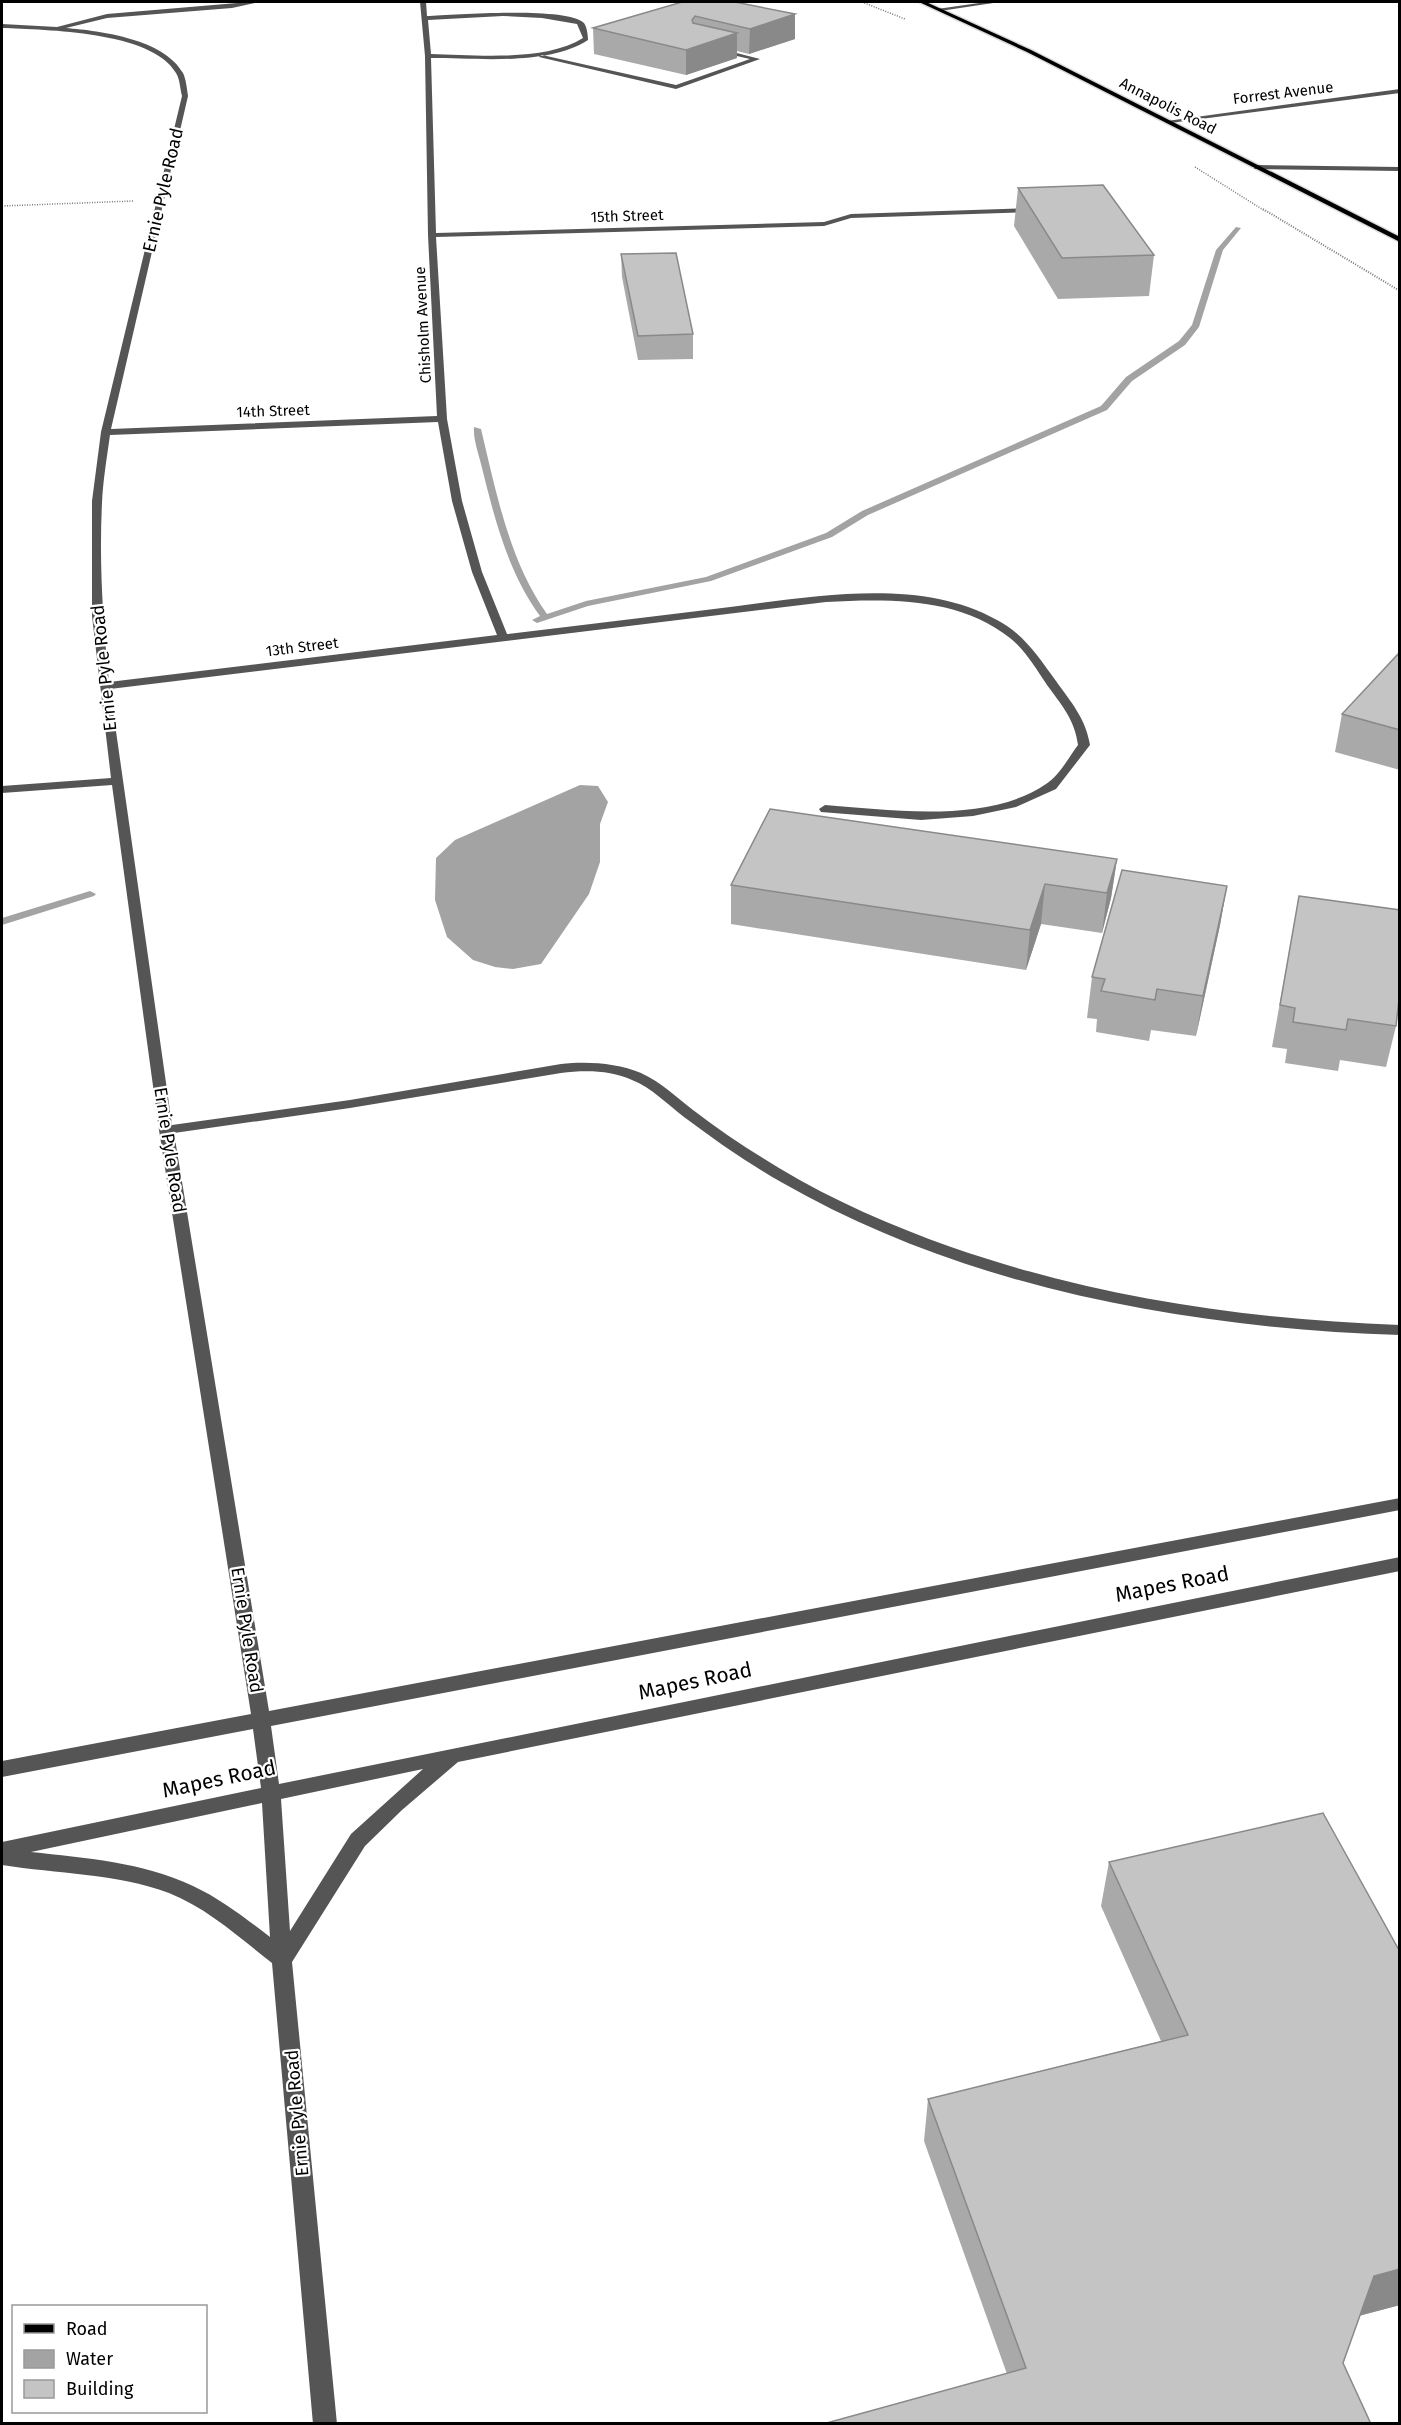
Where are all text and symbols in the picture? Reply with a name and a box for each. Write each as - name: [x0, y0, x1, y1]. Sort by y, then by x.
- street label: Annapolis Road: [1117, 74, 1219, 138]
- street label: Forrest Avenue: [1232, 78, 1334, 108]
- street label: Ernie Pyle Road: [138, 126, 188, 254]
- street label: 15th Street: [590, 206, 664, 226]
- street label: Chisholm Avenue: [411, 266, 435, 384]
- street label: 14th Street: [236, 401, 311, 421]
- street label: Ernie Pyle Road: [86, 604, 122, 732]
- street label: 13th Street: [265, 634, 340, 660]
- street label: Ernie Pyle Road: [149, 1086, 191, 1214]
- street label: Mapes Road: [1113, 1560, 1231, 1608]
- street label: Ernie Pyle Road: [226, 1566, 268, 1694]
- street label: Mapes Road: [636, 1656, 754, 1706]
- street label: Mapes Road: [160, 1754, 278, 1804]
- street label: Ernie Pyle Road: [281, 2049, 313, 2177]
- legend: [12, 2305, 207, 2413]
- text: Road: [66, 2318, 108, 2340]
- text: Water: [66, 2348, 113, 2370]
- text: Building: [66, 2378, 134, 2400]

